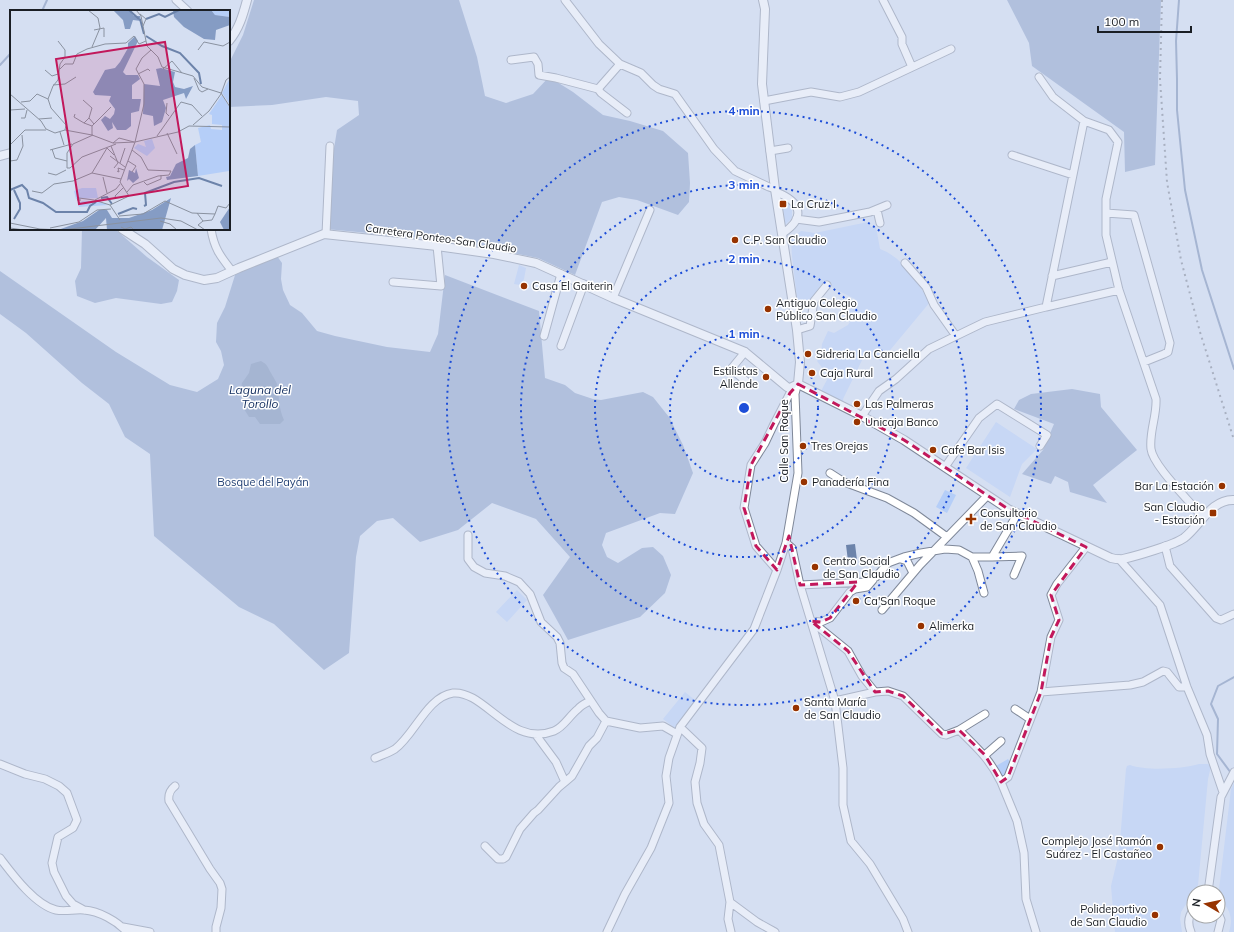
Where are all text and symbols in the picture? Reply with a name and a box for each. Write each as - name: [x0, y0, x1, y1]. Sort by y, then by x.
- scale bar: [1098, 8, 1191, 34]
- inset map: [10, 10, 230, 230]
- text: 100 m: [1104, 14, 1139, 29]
- text: 4 min: [728, 103, 760, 118]
- text: 3 min: [728, 177, 760, 192]
- place label: La Cruz I: [791, 197, 836, 211]
- marker: La Cruz I: [778, 199, 788, 209]
- street label: Carretera Ponteo-San Claudio: [364, 220, 518, 256]
- place label: C.P. San Claudio: [743, 233, 826, 247]
- marker: C.P. San Claudio: [730, 235, 740, 245]
- text: 2 min: [728, 251, 760, 266]
- place label: Casa El Gaiterin: [532, 279, 613, 293]
- marker: Casa El Gaiterin: [519, 281, 529, 291]
- place label: Antiguo Colegio Público San Claudio: [776, 296, 877, 323]
- marker: Antiguo Colegio Público San Claudio: [763, 304, 773, 314]
- text: 1 min: [728, 326, 760, 341]
- place label: Sidreria La Canciella: [816, 347, 920, 361]
- marker: Sidreria La Canciella: [803, 349, 813, 359]
- place label: Estilistas Allende: [713, 364, 758, 391]
- place label: Caja Rural: [820, 366, 873, 380]
- marker: Caja Rural: [807, 368, 817, 378]
- marker: Estilistas Allende: [761, 372, 771, 382]
- water label: Laguna del Torollo: [229, 382, 291, 411]
- place label: Las Palmeras: [865, 397, 934, 411]
- street label: Calle San Roque: [777, 399, 791, 483]
- marker: Las Palmeras: [852, 399, 862, 409]
- centre of rings: [737, 401, 751, 415]
- place label: Unicaja Banco: [865, 415, 938, 429]
- marker: Unicaja Banco: [852, 417, 862, 427]
- place label: Tres Orejas: [811, 439, 868, 453]
- marker: Tres Orejas: [798, 441, 808, 451]
- place label: Cafe Bar Isis: [941, 443, 1005, 457]
- marker: Cafe Bar Isis: [928, 445, 938, 455]
- park label: Bosque del Payán: [217, 475, 309, 489]
- place label: Panadería Fina: [812, 475, 889, 489]
- marker: Panadería Fina: [799, 477, 809, 487]
- place label: Bar La Estación: [1135, 479, 1214, 493]
- marker: Bar La Estación: [1217, 481, 1227, 491]
- place label: San Claudio - Estación: [1144, 500, 1205, 527]
- place label: Consultorio de San Claudio: [980, 506, 1057, 533]
- marker: San Claudio - Estación: [1208, 508, 1218, 518]
- marker: Consultorio de San Claudio: [965, 513, 977, 525]
- place label: Centro Social de San Claudio: [823, 554, 900, 581]
- marker: Centro Social de San Claudio: [810, 562, 820, 572]
- place label: Ca'San Roque: [864, 594, 936, 608]
- marker: Ca'San Roque: [851, 596, 861, 606]
- place label: Alimerka: [929, 619, 974, 633]
- marker: Alimerka: [916, 621, 926, 631]
- place label: Santa María de San Claudio: [804, 695, 881, 722]
- marker: Santa María de San Claudio: [791, 703, 801, 713]
- place label: Complejo José Ramón Suárez - El Castañeo: [1041, 834, 1152, 861]
- marker: Complejo José Ramón Suárez - El Castañeo: [1155, 842, 1165, 852]
- north arrow: [1186, 884, 1226, 924]
- text: N: [1189, 897, 1204, 908]
- place label: Polideportivo de San Claudio: [1070, 902, 1147, 929]
- marker: Polideportivo de San Claudio: [1150, 910, 1160, 920]

